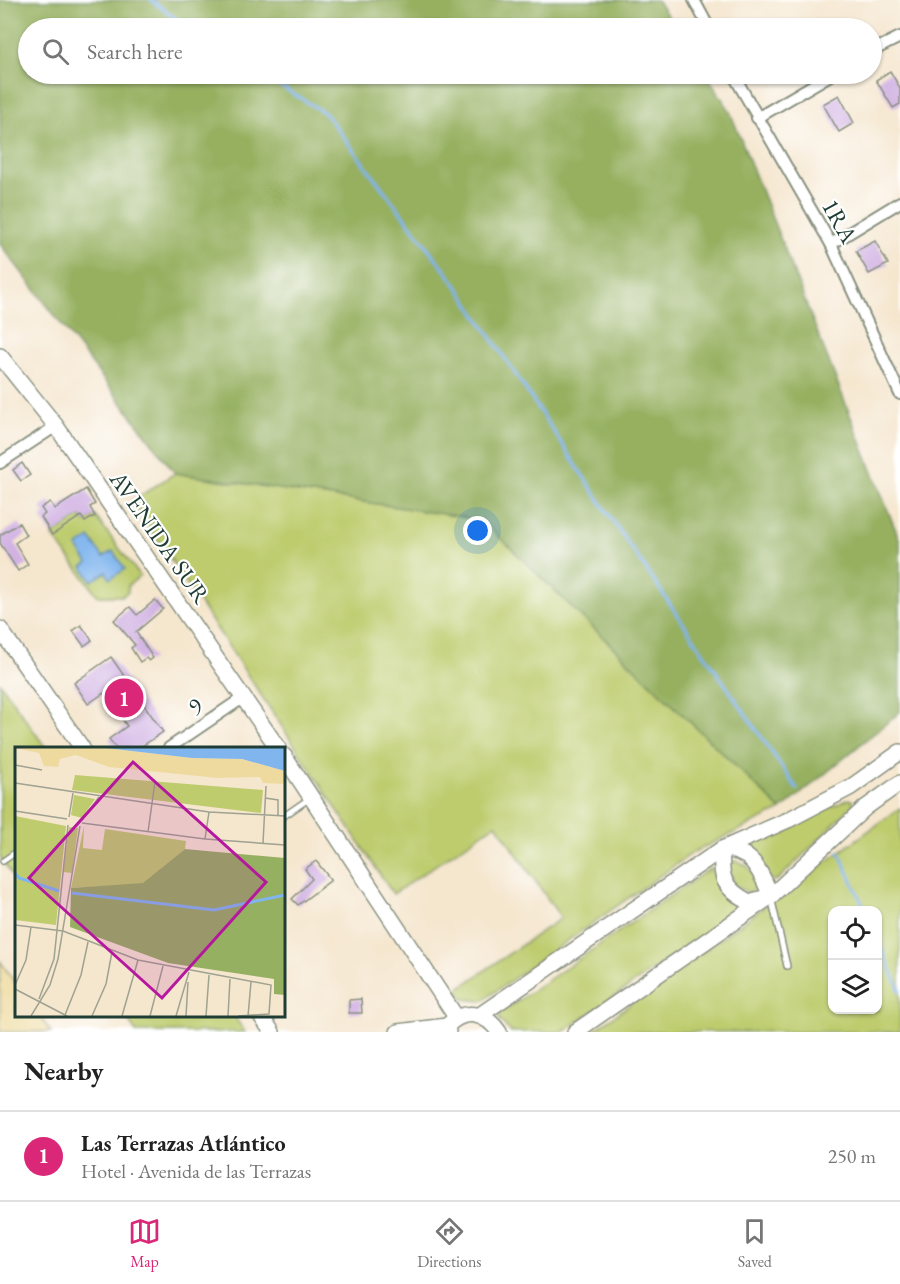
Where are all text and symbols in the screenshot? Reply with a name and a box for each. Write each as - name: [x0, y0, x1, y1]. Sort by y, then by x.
- search box: [18, 18, 882, 84]
- icon: search: [39, 35, 72, 68]
- text: Search here: [87, 37, 182, 66]
- street label: 1RA: [815, 193, 865, 249]
- street label: AVENIDA SUR: [102, 464, 218, 610]
- your location: [463, 516, 492, 545]
- pin: 1: [104, 676, 144, 720]
- street label: 9: [182, 690, 209, 722]
- inset map: [15, 747, 285, 1017]
- map controls: [828, 906, 882, 1014]
- button: locate: [828, 906, 882, 960]
- button: layers: [828, 960, 882, 1014]
- text: Nearby: [24, 1054, 104, 1088]
- text: Las Terrazas Atlántico: [81, 1129, 286, 1158]
- text: 1: [38, 1143, 49, 1169]
- text: 250 m: [828, 1143, 876, 1169]
- text: Hotel · Avenida de las Terrazas: [81, 1158, 311, 1184]
- tab: Map: [128, 1215, 161, 1272]
- tab: Directions: [417, 1215, 482, 1272]
- tab: Saved: [738, 1215, 772, 1272]

